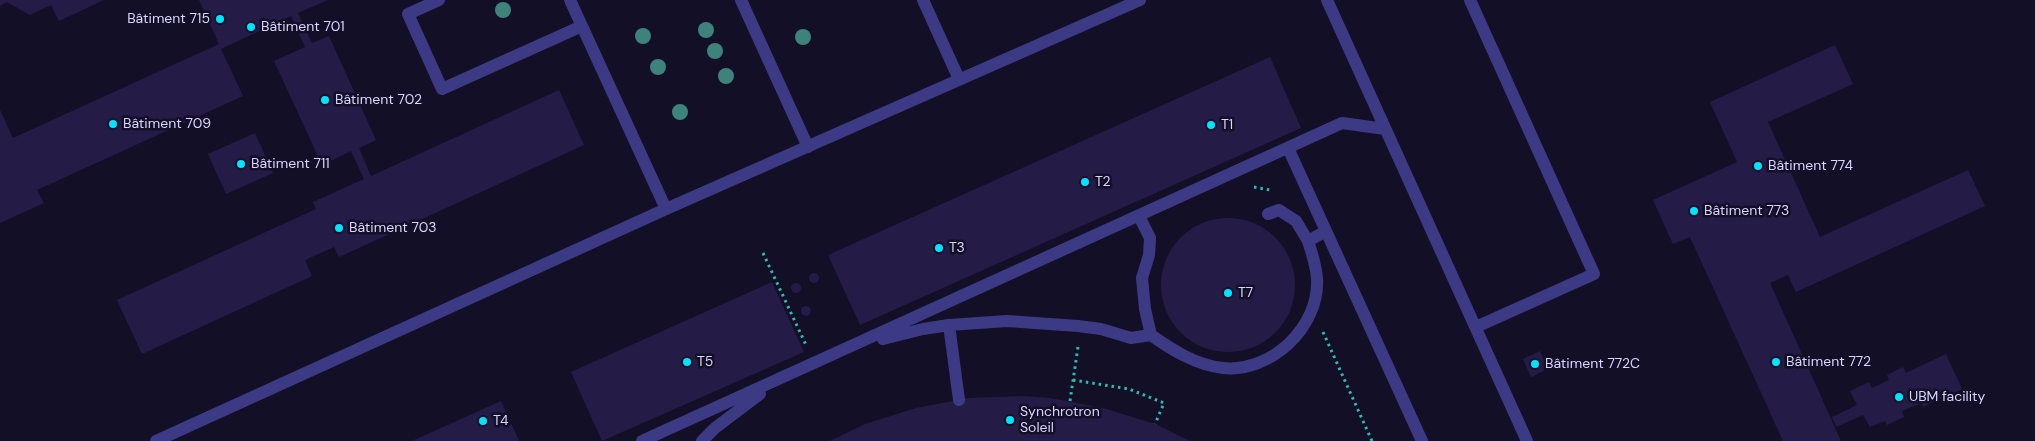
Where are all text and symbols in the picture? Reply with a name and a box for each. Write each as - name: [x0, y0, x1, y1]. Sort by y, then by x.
- place label: Bâtiment 715: [127, 11, 210, 27]
- marker: Bâtiment 715: [214, 13, 226, 25]
- place label: Bâtiment 701: [261, 19, 345, 35]
- marker: Bâtiment 701: [245, 21, 257, 33]
- place label: Bâtiment 702: [335, 92, 422, 108]
- marker: Bâtiment 702: [319, 94, 331, 106]
- place label: Bâtiment 709: [123, 116, 211, 132]
- place label: T1: [1221, 117, 1233, 133]
- marker: Bâtiment 709: [107, 118, 119, 130]
- marker: T1: [1205, 119, 1217, 131]
- place label: Bâtiment 711: [251, 156, 330, 172]
- marker: Bâtiment 711: [235, 158, 247, 170]
- place label: Bâtiment 774: [1768, 158, 1853, 174]
- marker: Bâtiment 774: [1752, 160, 1764, 172]
- place label: T2: [1095, 174, 1111, 190]
- marker: T2: [1079, 176, 1091, 188]
- place label: Bâtiment 773: [1704, 203, 1789, 219]
- marker: Bâtiment 773: [1688, 205, 1700, 217]
- place label: Bâtiment 703: [349, 220, 437, 236]
- marker: Bâtiment 703: [333, 222, 345, 234]
- place label: T3: [949, 240, 965, 256]
- marker: T3: [933, 242, 945, 254]
- place label: T7: [1238, 285, 1253, 301]
- marker: T7: [1222, 287, 1234, 299]
- place label: T5: [697, 354, 713, 370]
- place label: Bâtiment 772: [1786, 354, 1871, 370]
- marker: T5: [681, 356, 693, 368]
- place label: Bâtiment 772C: [1545, 356, 1640, 372]
- marker: Bâtiment 772: [1770, 356, 1782, 368]
- marker: Bâtiment 772C: [1529, 358, 1541, 370]
- place label: UBM facility: [1909, 389, 1985, 405]
- marker: UBM facility: [1893, 391, 1905, 403]
- place label: Synchrotron Soleil: [1020, 404, 1100, 437]
- place label: T4: [493, 413, 509, 429]
- marker: Synchrotron Soleil: [1004, 414, 1016, 426]
- marker: T4: [477, 415, 489, 427]

